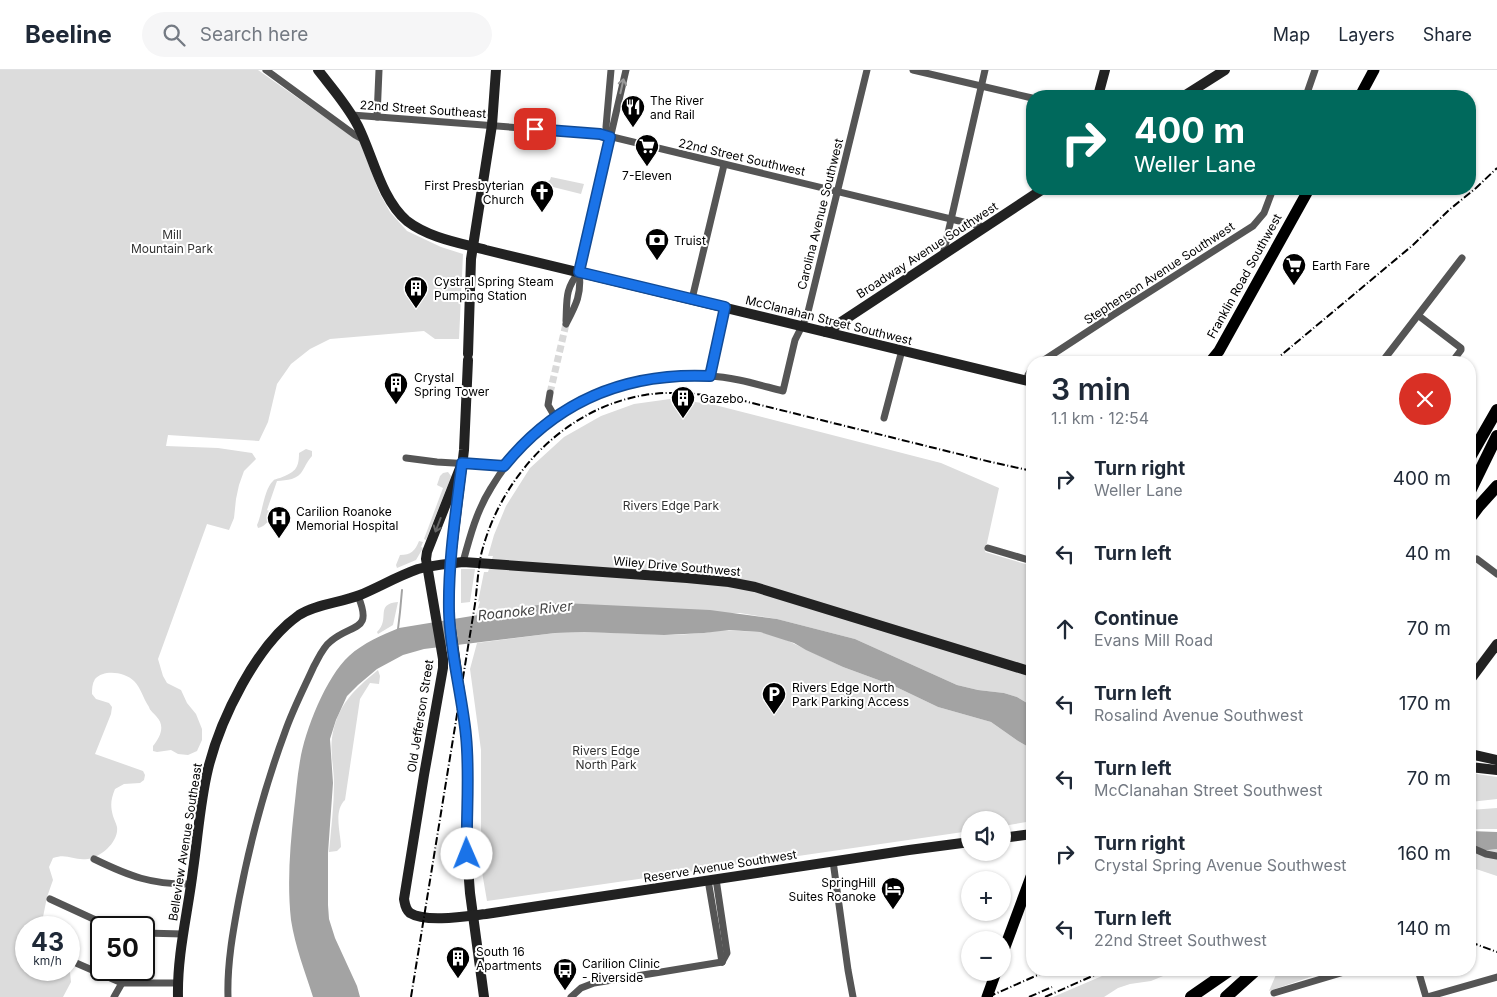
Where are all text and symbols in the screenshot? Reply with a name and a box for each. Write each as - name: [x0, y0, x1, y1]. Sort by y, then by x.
- search box: [142, 12, 492, 57]
- text: Beeline: [25, 20, 112, 49]
- icon: search: [160, 21, 188, 49]
- text: Search here: [200, 23, 308, 46]
- text: Map: [1273, 24, 1310, 45]
- text: Layers: [1338, 24, 1395, 45]
- text: Share: [1423, 24, 1472, 45]
- one-way arrow: [618, 79, 627, 95]
- place label: The River and Rail: [650, 93, 704, 122]
- restaurant icon: The River and Rail: [620, 94, 646, 128]
- street label: 22nd Street Southeast: [359, 97, 487, 121]
- pin: [514, 108, 556, 150]
- text: 400 m: [1134, 109, 1245, 151]
- icon: right: [1051, 110, 1116, 175]
- icon: arrive: [521, 115, 549, 143]
- supermarket icon: 7-Eleven: [634, 133, 660, 167]
- street label: 22nd Street Southwest: [677, 135, 807, 179]
- street label: Carolina Avenue Southwest: [794, 137, 846, 291]
- text: Weller Lane: [1134, 151, 1256, 177]
- place label: 7-Eleven: [622, 168, 672, 183]
- place label: First Presbyterian Church: [424, 178, 524, 207]
- church icon: First Presbyterian Church: [529, 179, 555, 213]
- street label: Broadway Avenue Southwest: [854, 199, 1001, 301]
- street label: Franklin Road Southwest: [1203, 211, 1285, 341]
- street label: Stephenson Avenue Southwest: [1081, 219, 1237, 327]
- park label: Mill Mountain Park: [131, 227, 213, 256]
- bank icon: Truist: [644, 227, 670, 261]
- place label: Truist: [674, 233, 706, 248]
- supermarket icon: Earth Fare: [1281, 252, 1307, 286]
- place label: Earth Fare: [1312, 258, 1370, 273]
- place label: Cystral Spring Steam Pumping Station: [434, 274, 554, 303]
- building icon: Cystral Spring Steam Pumping Station: [403, 275, 429, 309]
- street label: McClanahan Street Southwest: [744, 292, 914, 348]
- place label: Crystal Spring Tower: [414, 370, 490, 399]
- building icon: Crystal Spring Tower: [383, 371, 409, 405]
- text: 3 min: [1051, 371, 1131, 407]
- button: close: [1399, 373, 1451, 425]
- building icon: Gazebo: [670, 385, 696, 419]
- place label: Gazebo: [700, 391, 744, 406]
- text: 1.1 km · 12:54: [1051, 408, 1149, 428]
- text: Turn right: [1094, 457, 1185, 480]
- icon: right: [1051, 465, 1079, 493]
- text: 400 m: [1393, 467, 1451, 490]
- text: Weller Lane: [1094, 480, 1183, 500]
- park label: Rivers Edge Park: [623, 498, 720, 513]
- place label: Carilion Roanoke Memorial Hospital: [296, 504, 399, 533]
- hospital icon: Carilion Roanoke Memorial Hospital: [266, 505, 292, 539]
- one-way arrow: [432, 517, 441, 532]
- icon: left: [1051, 540, 1079, 568]
- text: Turn left: [1094, 542, 1172, 565]
- text: 40 m: [1405, 542, 1451, 565]
- street label: Wiley Drive Southwest: [613, 553, 741, 579]
- water label: Roanoke River: [477, 596, 574, 623]
- text: Continue: [1094, 607, 1179, 630]
- icon: ahead: [1051, 615, 1079, 643]
- text: 70 m: [1407, 617, 1451, 640]
- text: Evans Mill Road: [1094, 630, 1213, 650]
- street label: Old Jefferson Street: [404, 658, 436, 774]
- place label: Rivers Edge North Park Parking Access: [792, 680, 909, 709]
- parking icon: Rivers Edge North Park Parking Access: [761, 681, 787, 715]
- text: Turn left: [1094, 682, 1172, 705]
- icon: left: [1051, 690, 1079, 718]
- text: 170 m: [1399, 692, 1451, 715]
- text: Rosalind Avenue Southwest: [1094, 705, 1303, 725]
- park label: Rivers Edge North Park: [572, 743, 640, 772]
- text: Turn left: [1094, 757, 1172, 780]
- street label: Belleview Avenue Southeast: [165, 762, 205, 922]
- icon: left: [1051, 765, 1079, 793]
- text: 70 m: [1407, 767, 1451, 790]
- text: McClanahan Street Southwest: [1094, 780, 1322, 800]
- map controls: [961, 811, 1011, 981]
- button: sound: [961, 811, 1011, 861]
- position arrow: [440, 827, 492, 879]
- text: Turn right: [1094, 832, 1185, 855]
- icon: right: [1051, 840, 1079, 868]
- text: 160 m: [1398, 842, 1451, 865]
- street label: Reserve Avenue Southwest: [642, 846, 798, 886]
- text: Crystal Spring Avenue Southwest: [1094, 855, 1347, 875]
- button: +: [961, 871, 1011, 921]
- place label: SpringHill Suites Roanoke: [789, 875, 876, 904]
- hotel icon: SpringHill Suites Roanoke: [880, 876, 906, 910]
- text: Turn left: [1094, 907, 1172, 930]
- icon: left: [1051, 915, 1079, 943]
- speed limit sign: 50: [90, 916, 155, 981]
- text: 140 m: [1397, 917, 1451, 940]
- text: 43: [31, 927, 64, 957]
- text: 22nd Street Southwest: [1094, 930, 1267, 950]
- button: −: [961, 931, 1011, 981]
- place label: South 16 Apartments: [476, 944, 542, 973]
- building icon: South 16 Apartments: [445, 945, 471, 979]
- text: km/h: [33, 953, 62, 968]
- place label: Carilion Clinic - Riverside: [582, 956, 660, 985]
- bus stop icon: Carilion Clinic - Riverside: [552, 957, 578, 991]

